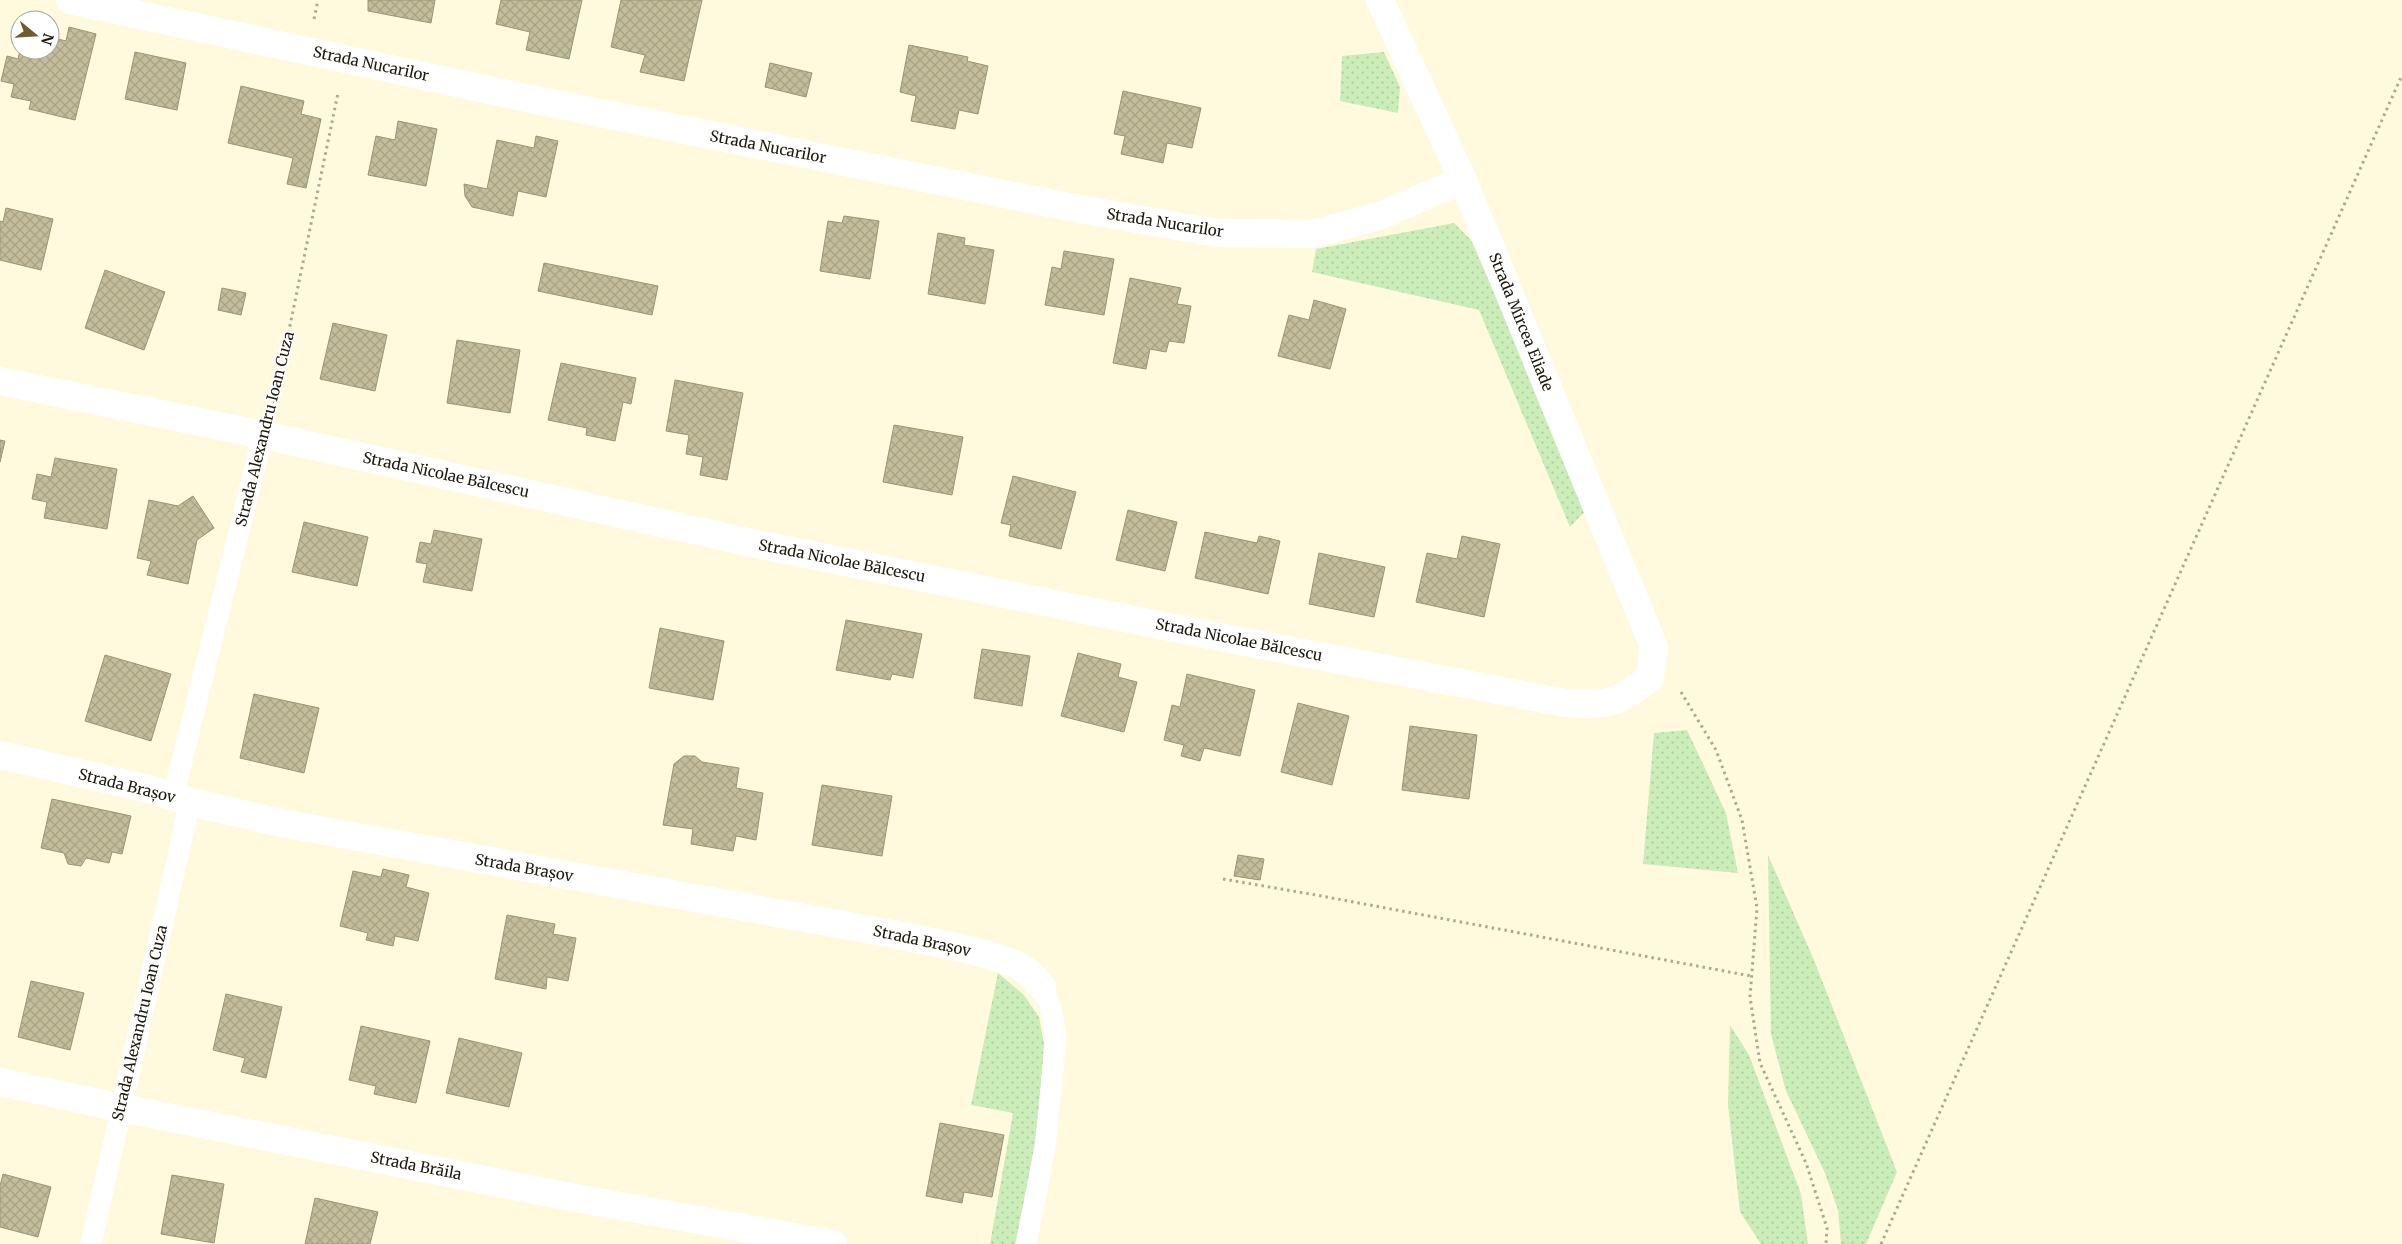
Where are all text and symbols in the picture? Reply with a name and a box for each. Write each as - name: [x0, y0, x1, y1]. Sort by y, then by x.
- north arrow: [10, 10, 60, 60]
- text: N: [37, 31, 58, 47]
- street label: Strada Nucarilor: [311, 42, 431, 85]
- street label: Strada Nucarilor: [708, 126, 828, 167]
- street label: Strada Nucarilor: [1105, 204, 1225, 241]
- street label: Strada Mircea Eliade: [1485, 250, 1558, 394]
- street label: Strada Alexandru Ioan Cuza: [231, 329, 298, 528]
- street label: Strada Nicolae Bălcescu: [361, 448, 531, 501]
- street label: Strada Nicolae Bălcescu: [757, 535, 927, 586]
- street label: Strada Nicolae Bălcescu: [1154, 614, 1324, 665]
- street label: Strada Brașov: [76, 764, 178, 808]
- street label: Strada Brașov: [473, 850, 575, 887]
- street label: Strada Brașov: [871, 921, 973, 961]
- street label: Strada Alexandru Ioan Cuza: [108, 923, 171, 1123]
- street label: Strada Brăila: [369, 1147, 463, 1184]

